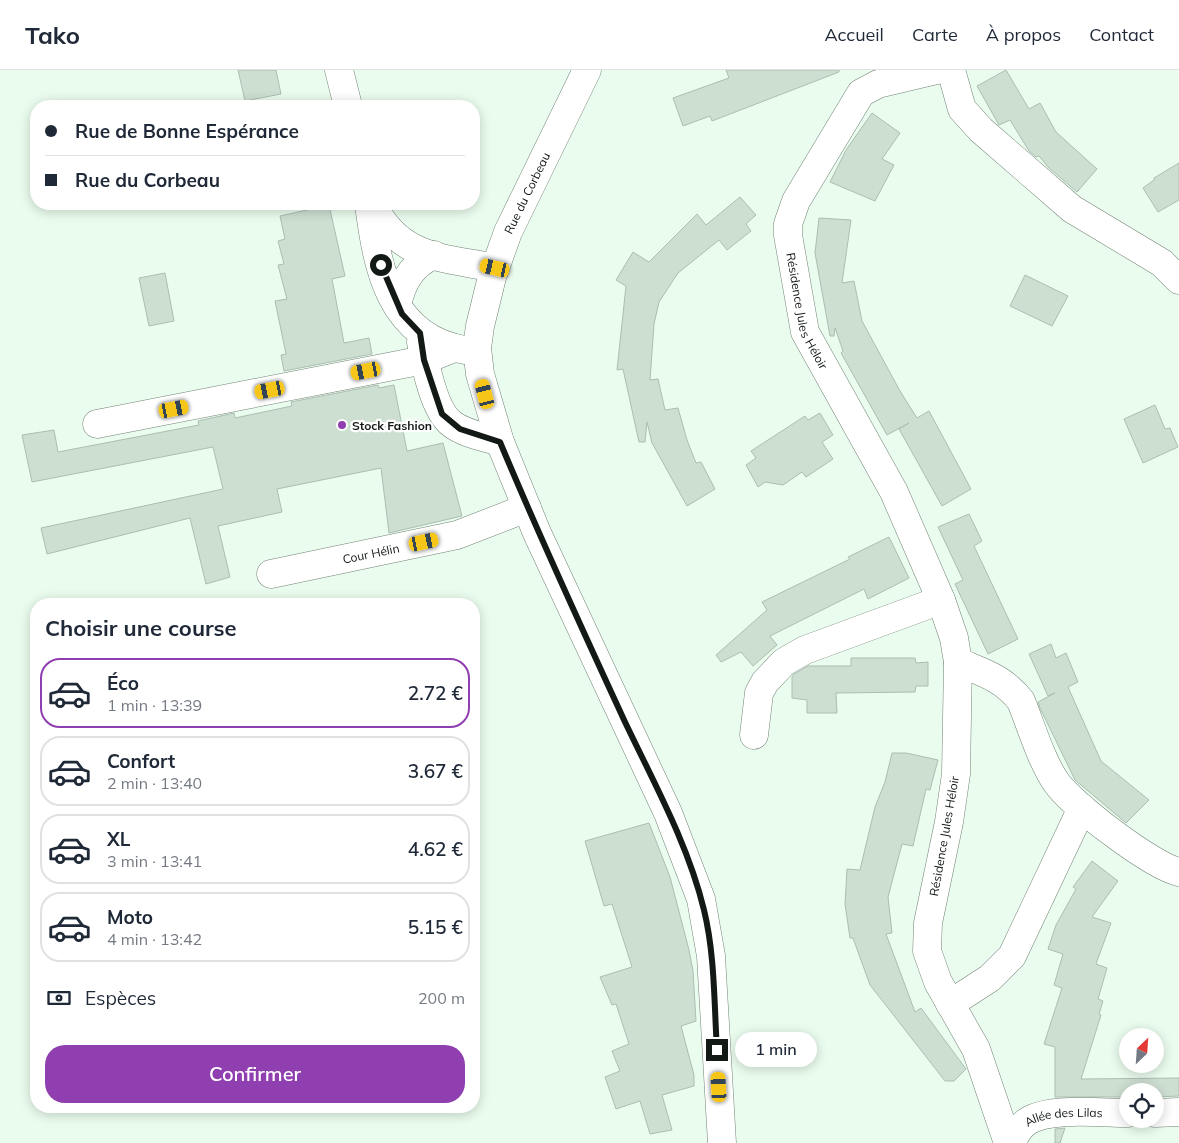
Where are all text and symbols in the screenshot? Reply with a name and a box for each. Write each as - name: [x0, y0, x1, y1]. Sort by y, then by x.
- text: Tako: [25, 20, 80, 50]
- text: Accueil: [824, 23, 884, 46]
- text: Carte: [912, 23, 958, 46]
- text: À propos: [986, 23, 1061, 46]
- text: Contact: [1089, 23, 1154, 46]
- text: Rue de Bonne Espérance: [75, 119, 299, 143]
- street label: Rue du Corbeau: [501, 150, 553, 236]
- text: Rue du Corbeau: [75, 168, 220, 192]
- street label: Résidence Jules Héloir: [784, 251, 832, 372]
- route start: [370, 254, 392, 276]
- car: [478, 257, 511, 279]
- car: [349, 361, 382, 381]
- car: [474, 378, 495, 410]
- car: [253, 380, 286, 400]
- car: [157, 399, 190, 419]
- place label: Stock Fashion: [352, 418, 432, 433]
- marker: Stock Fashion: [336, 419, 348, 431]
- car: [407, 532, 440, 552]
- street label: Cour Hélin: [341, 540, 401, 566]
- text: Choisir une course: [45, 614, 237, 642]
- icon: car: [47, 671, 92, 716]
- text: Éco: [107, 671, 139, 695]
- text: 2.72 €: [408, 681, 463, 705]
- text: 1 min · 13:39: [107, 695, 202, 715]
- icon: car: [47, 749, 92, 794]
- text: Confort: [107, 749, 175, 773]
- text: 3.67 €: [408, 759, 463, 783]
- text: 2 min · 13:40: [107, 773, 202, 793]
- street label: Résidence Jules Héloir: [926, 774, 962, 897]
- icon: car: [47, 827, 92, 872]
- text: XL: [107, 827, 130, 851]
- text: 4.62 €: [408, 837, 463, 861]
- text: 3 min · 13:41: [107, 851, 202, 871]
- icon: car: [47, 905, 92, 950]
- text: Moto: [107, 905, 153, 929]
- text: 5.15 €: [408, 915, 463, 939]
- text: 4 min · 13:42: [107, 929, 202, 949]
- icon: cash: [45, 984, 73, 1012]
- text: Espèces: [85, 986, 156, 1010]
- text: 200 m: [418, 988, 465, 1008]
- north arrow: [1119, 1028, 1164, 1072]
- map controls: [1119, 1028, 1164, 1128]
- callout: 1 min: [734, 1032, 817, 1068]
- route end: [706, 1039, 728, 1061]
- text: 1 min: [755, 1039, 797, 1059]
- button: Confirmer: [45, 1045, 465, 1103]
- car: [710, 1072, 727, 1102]
- button: locate: [1119, 1083, 1164, 1128]
- street label: Allée des Lilas: [1021, 1104, 1103, 1129]

